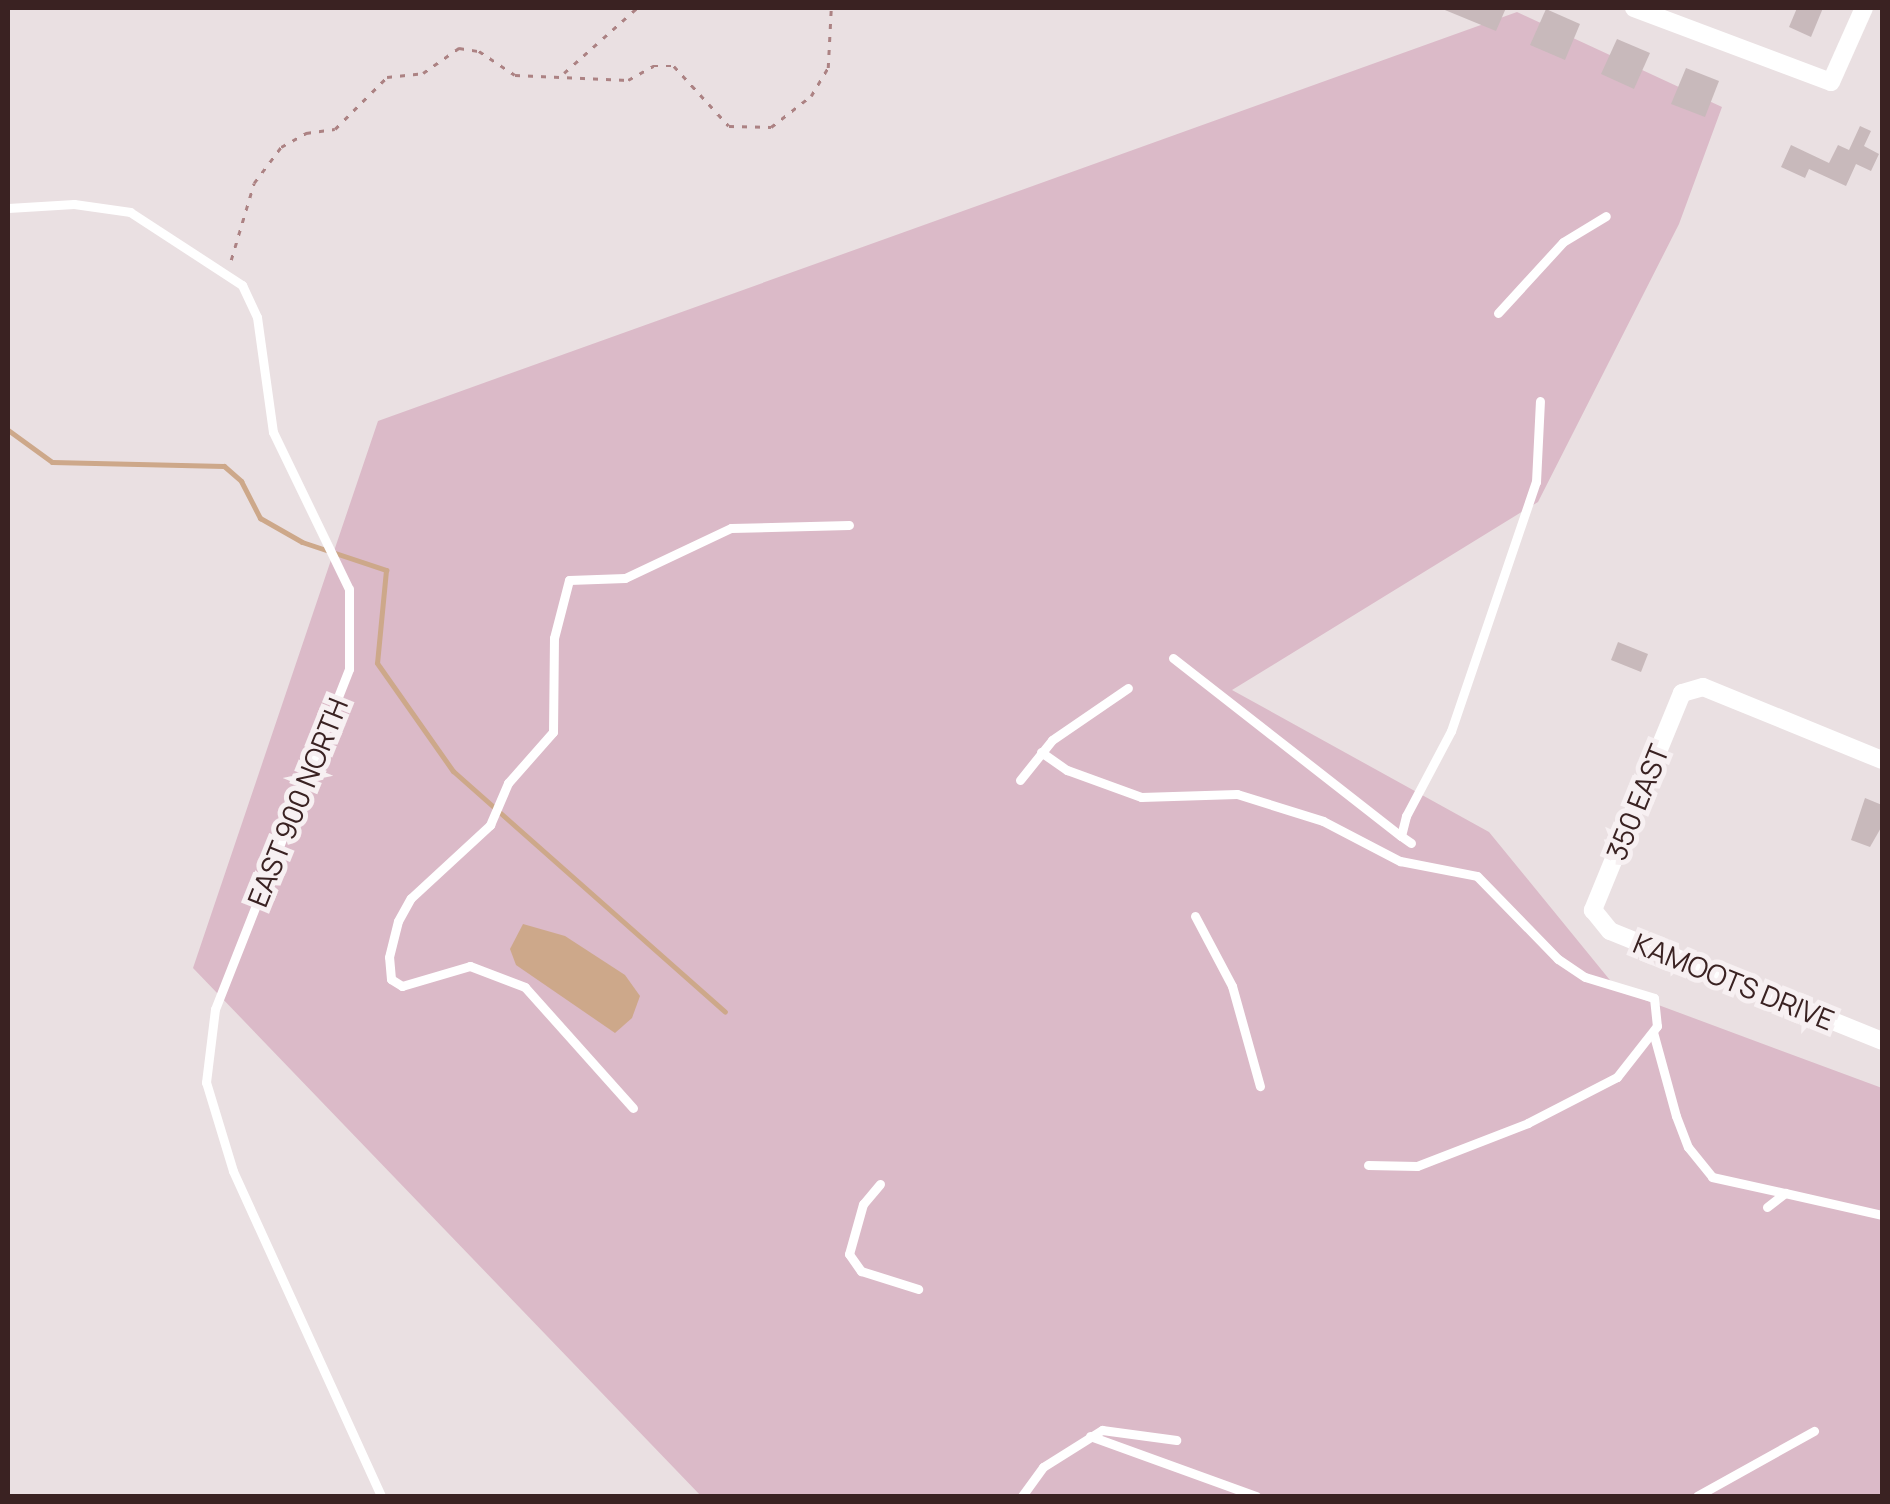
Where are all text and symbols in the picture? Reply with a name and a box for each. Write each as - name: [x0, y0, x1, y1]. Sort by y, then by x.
- street label: EAST 900 NORTH: [240, 692, 354, 912]
- street label: 350 EAST: [1599, 739, 1675, 865]
- street label: KAMOOTS DRIVE: [1629, 925, 1839, 1037]

